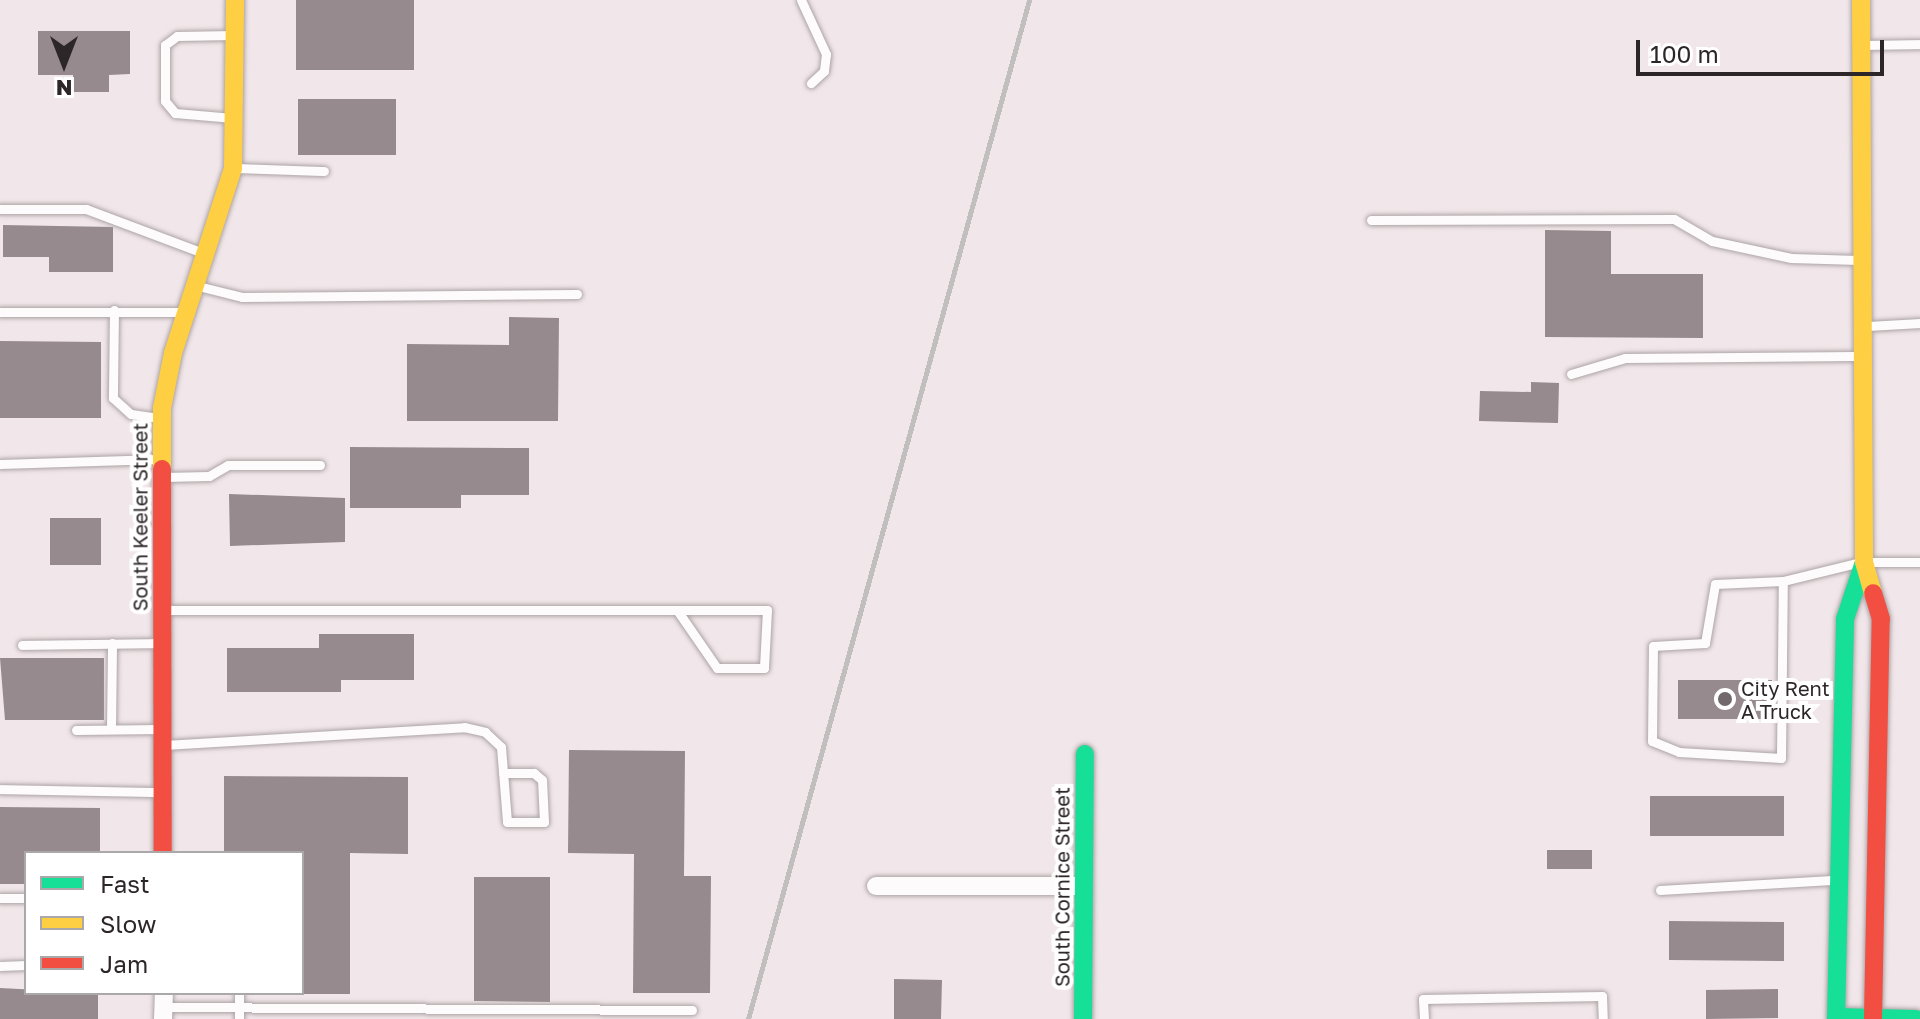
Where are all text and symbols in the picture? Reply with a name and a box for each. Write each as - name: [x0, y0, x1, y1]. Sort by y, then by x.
- north arrow: [24, 24, 104, 104]
- scale bar: [1640, 24, 1888, 74]
- text: 100 m: [1650, 39, 1719, 68]
- text: N: [56, 75, 72, 102]
- street label: South Keeler Street: [128, 423, 152, 611]
- place label: City Rent A Truck: [1741, 676, 1830, 723]
- marker: City Rent A Truck: [1716, 690, 1734, 708]
- street label: South Cornice Street: [1050, 787, 1074, 987]
- legend: [24, 851, 304, 995]
- text: Fast: [100, 869, 150, 898]
- text: Slow: [100, 909, 156, 938]
- text: Jam: [100, 949, 148, 978]

